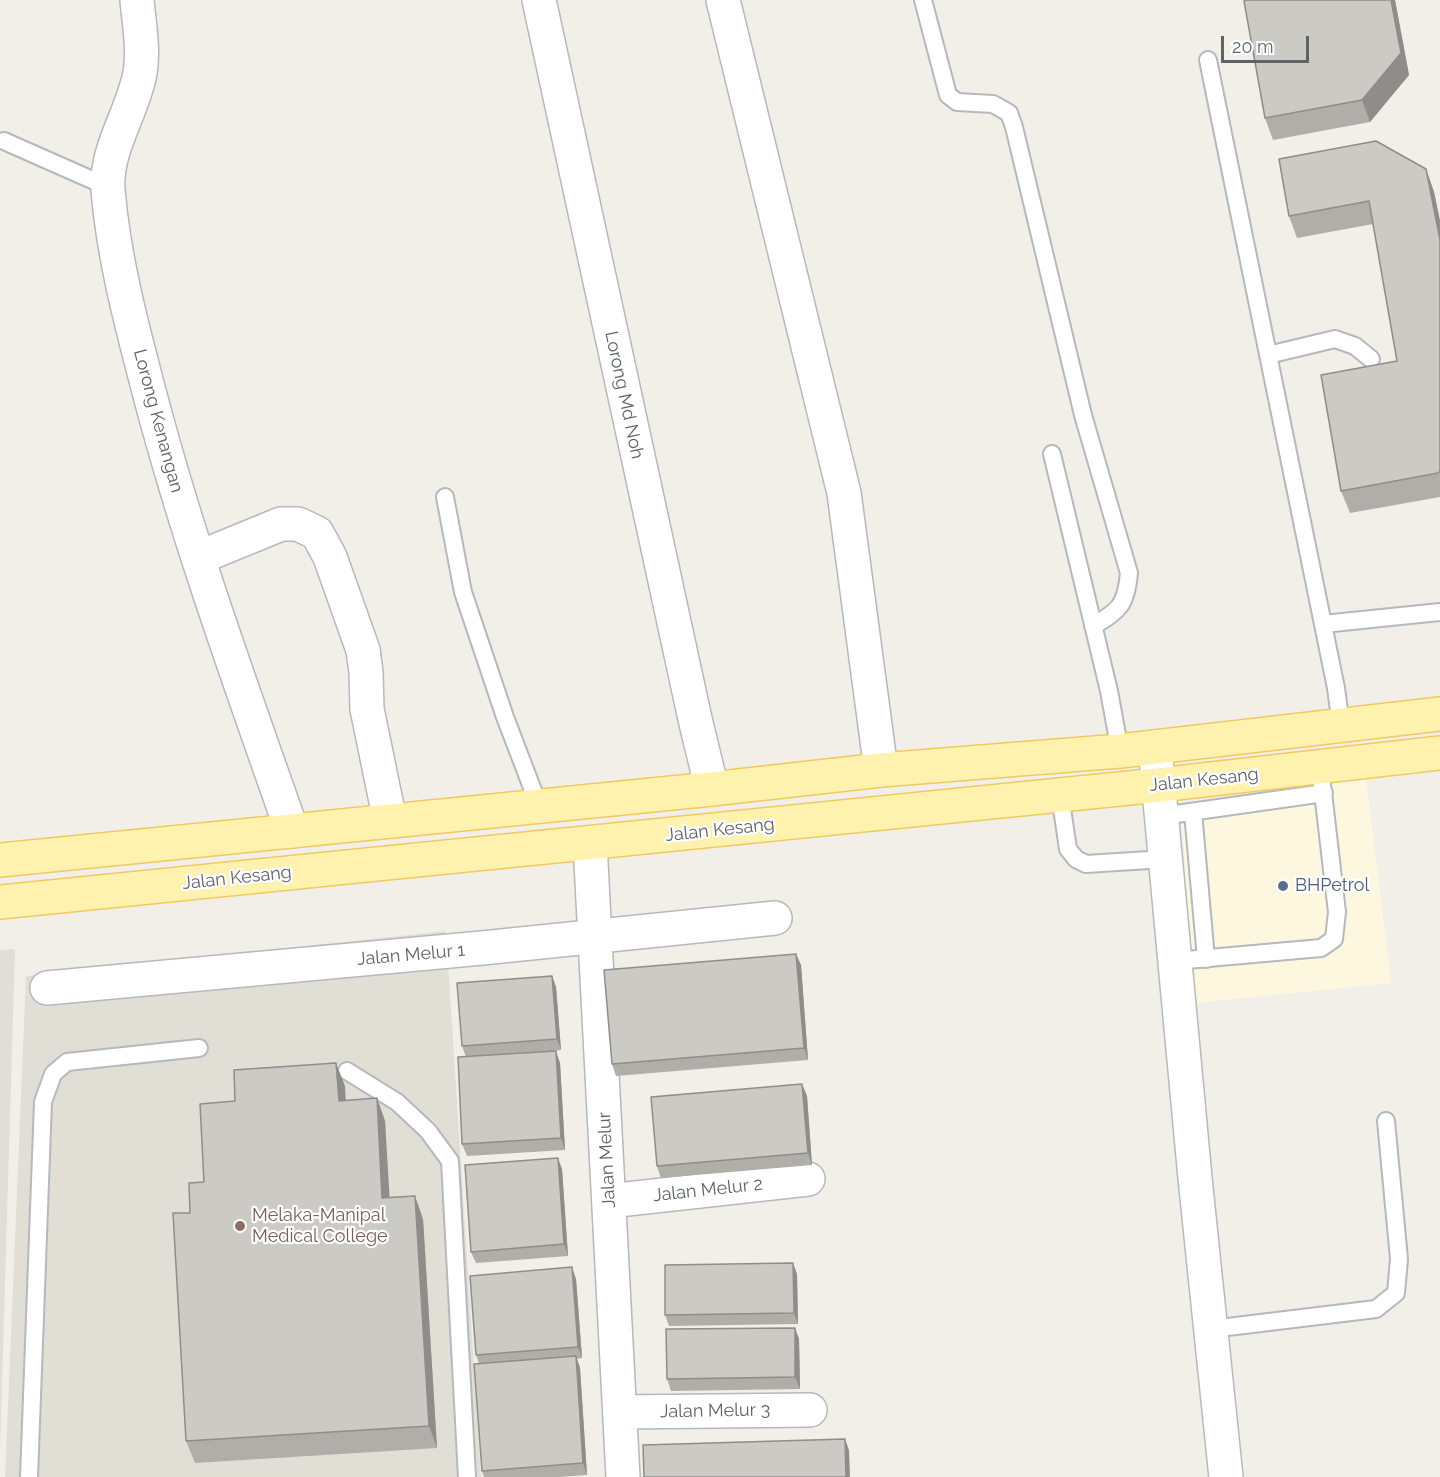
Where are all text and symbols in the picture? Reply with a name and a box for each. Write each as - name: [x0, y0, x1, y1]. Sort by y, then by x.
- scale bar: [1224, 24, 1312, 62]
- text: 20 m: [1232, 36, 1274, 57]
- street label: Lorong Md Noh: [600, 329, 648, 461]
- street label: Lorong Kenangan: [128, 347, 188, 495]
- street label: Jalan Kesang: [1148, 764, 1260, 796]
- street label: Jalan Kesang: [664, 814, 776, 846]
- street label: Jalan Kesang: [181, 862, 293, 894]
- place label: BHPetrol: [1295, 875, 1369, 897]
- marker: BHPetrol: [1276, 879, 1290, 893]
- street label: Jalan Melur 1: [356, 940, 466, 970]
- street label: Jalan Melur: [594, 1111, 620, 1209]
- street label: Jalan Melur 2: [652, 1174, 764, 1206]
- place label: Melaka-Manipal Medical College: [252, 1205, 388, 1248]
- marker: Melaka-Manipal Medical College: [233, 1219, 247, 1233]
- street label: Jalan Melur 3: [660, 1399, 770, 1423]

